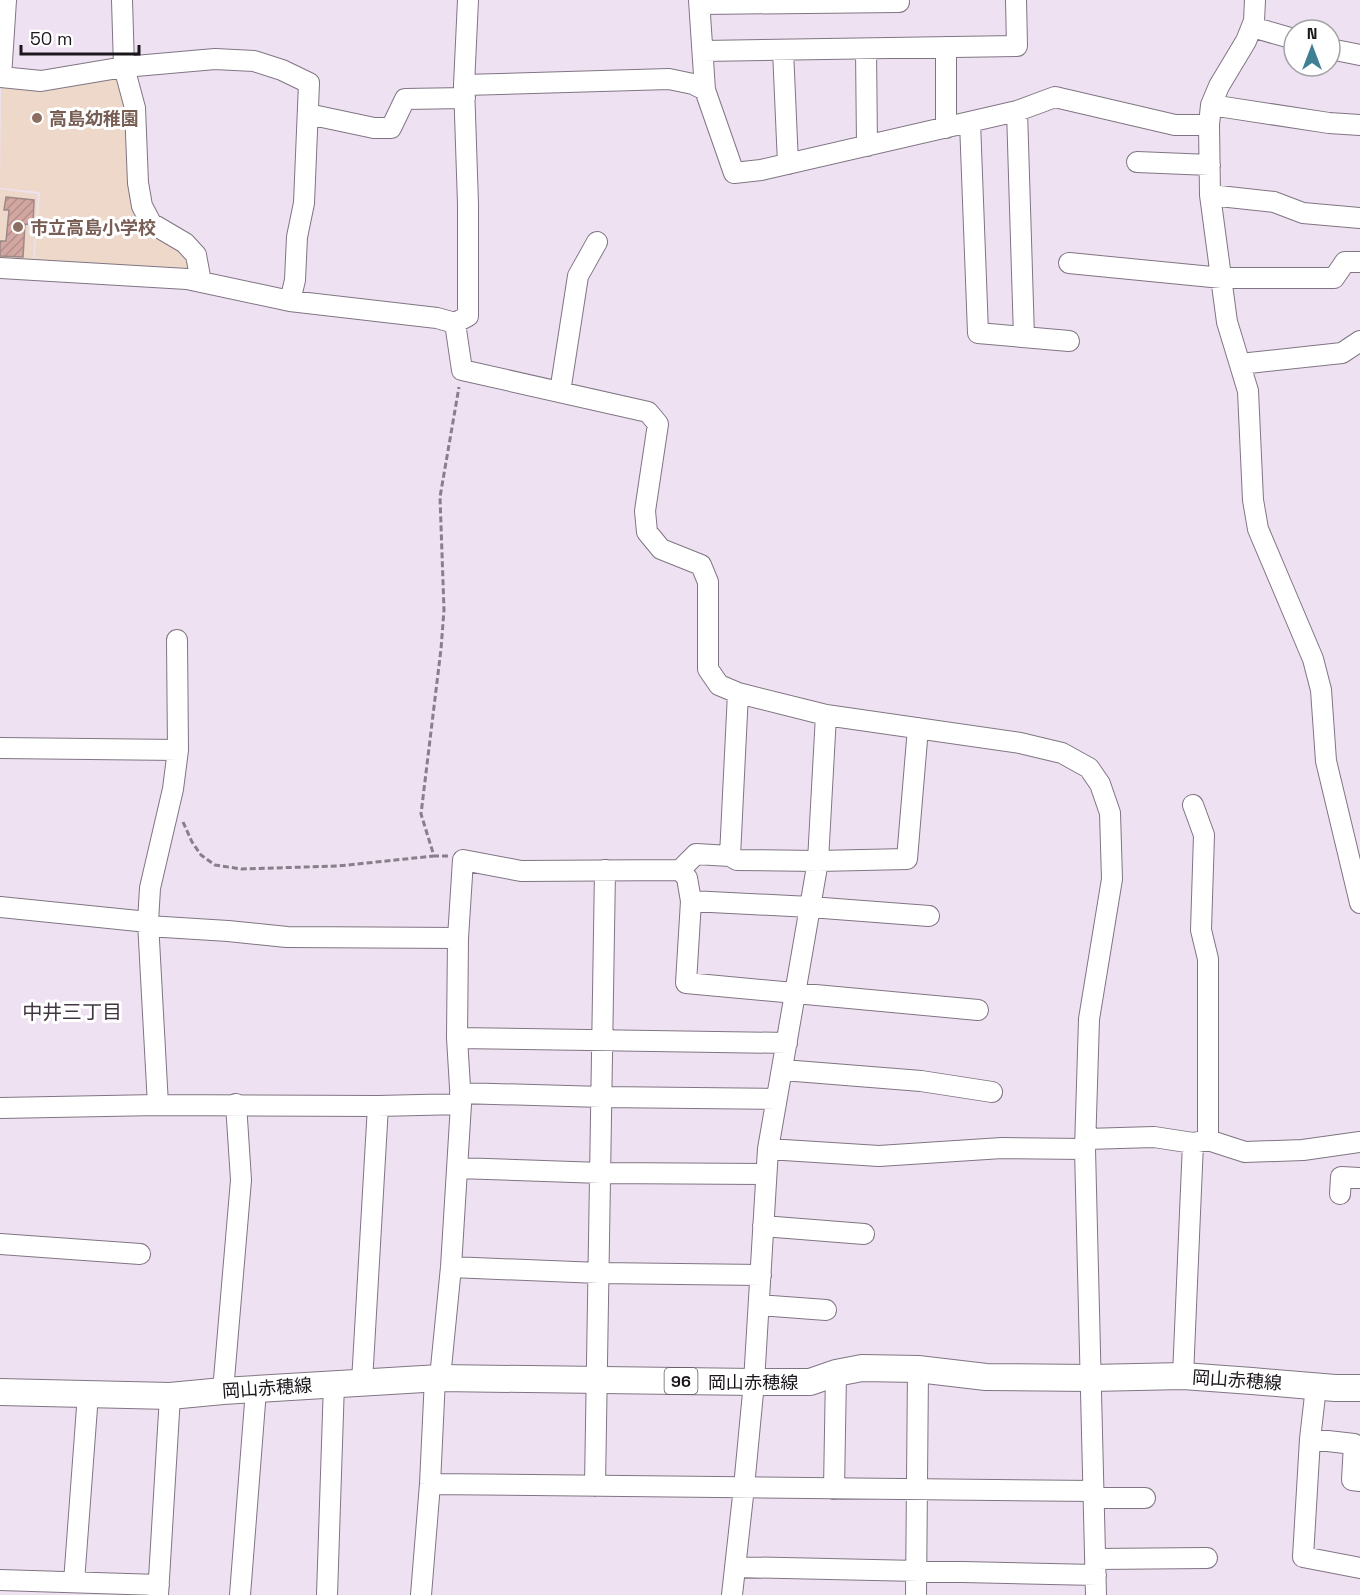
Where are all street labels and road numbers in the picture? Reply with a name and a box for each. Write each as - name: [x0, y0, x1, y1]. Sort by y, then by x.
- street label: 岡山赤穂線: [1191, 1365, 1283, 1395]
- road number: 96: [664, 1368, 698, 1394]
- street label: 岡山赤穂線: [708, 1371, 798, 1394]
- street label: 岡山赤穂線: [221, 1373, 313, 1403]

